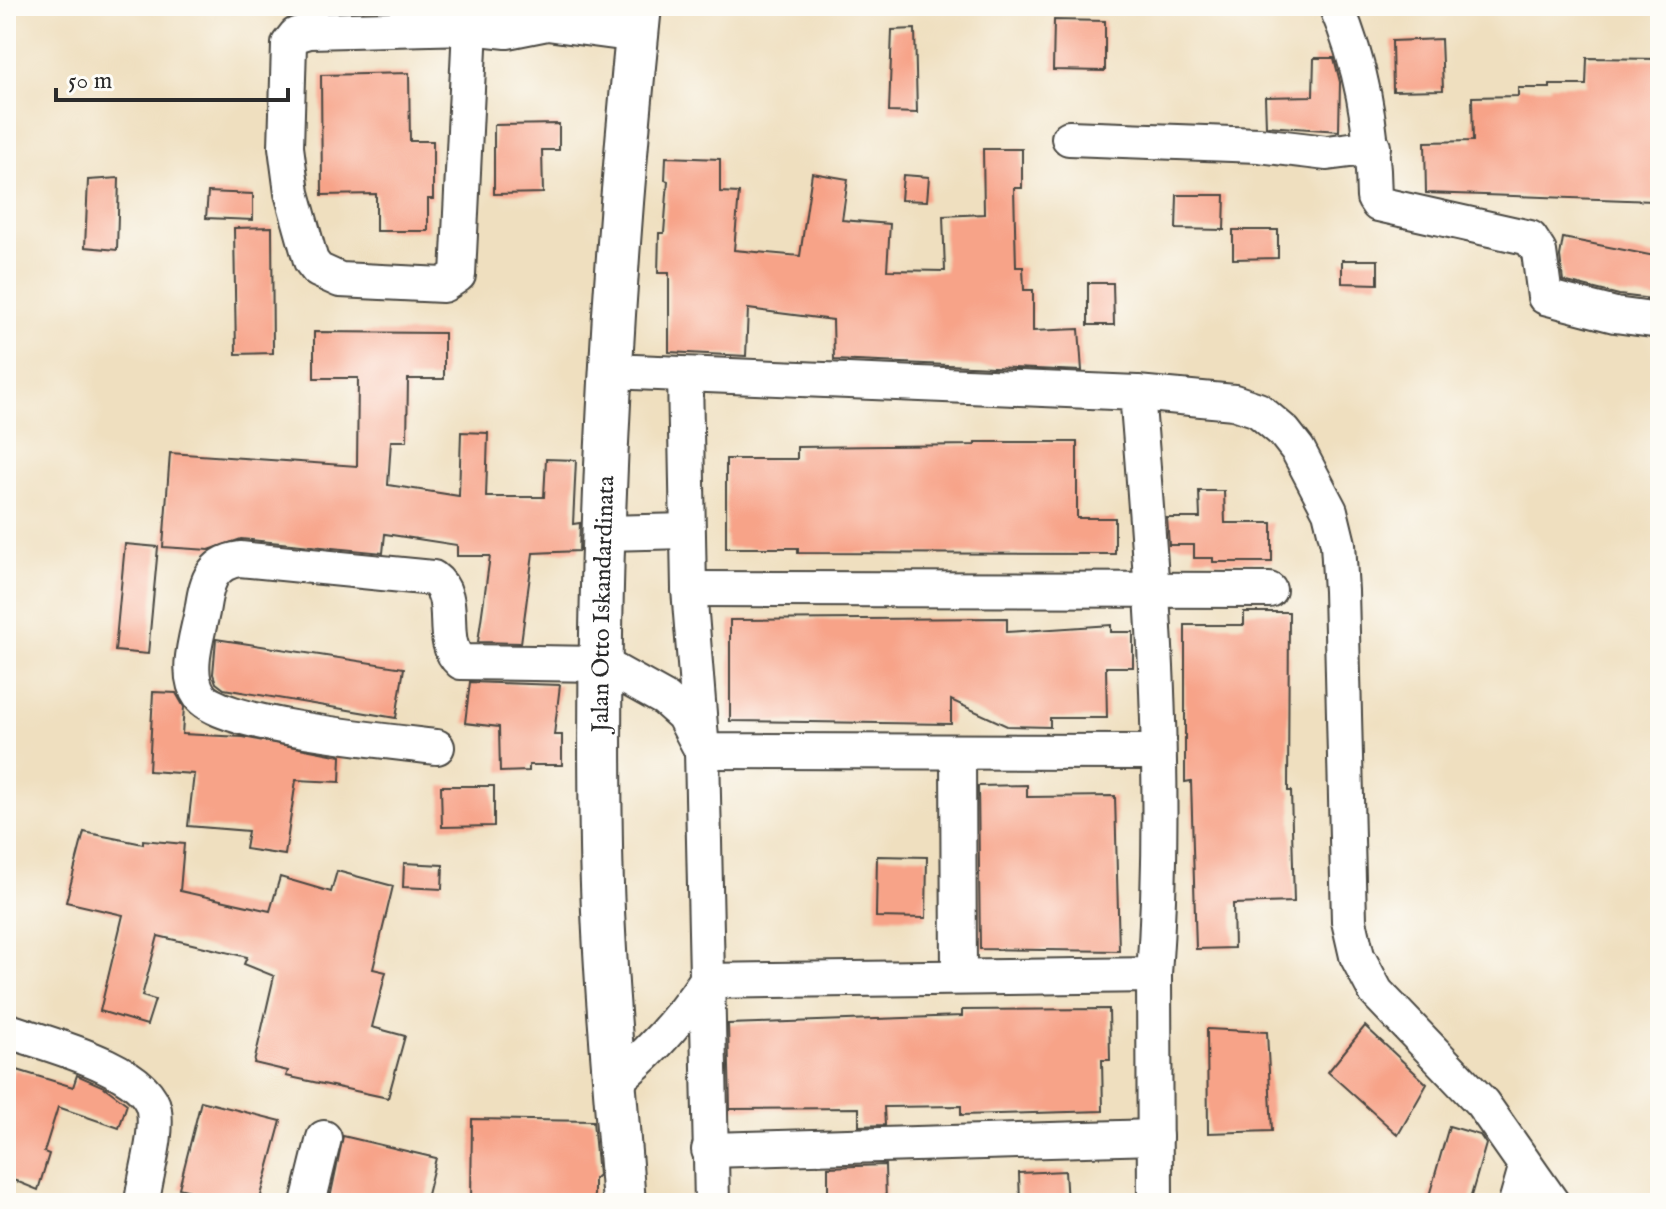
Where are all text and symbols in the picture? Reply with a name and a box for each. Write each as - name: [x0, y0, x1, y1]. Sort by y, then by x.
- scale bar: [56, 52, 288, 102]
- text: 50 m: [68, 66, 112, 97]
- street label: Jalan Otto Iskandardinata: [586, 474, 623, 735]

